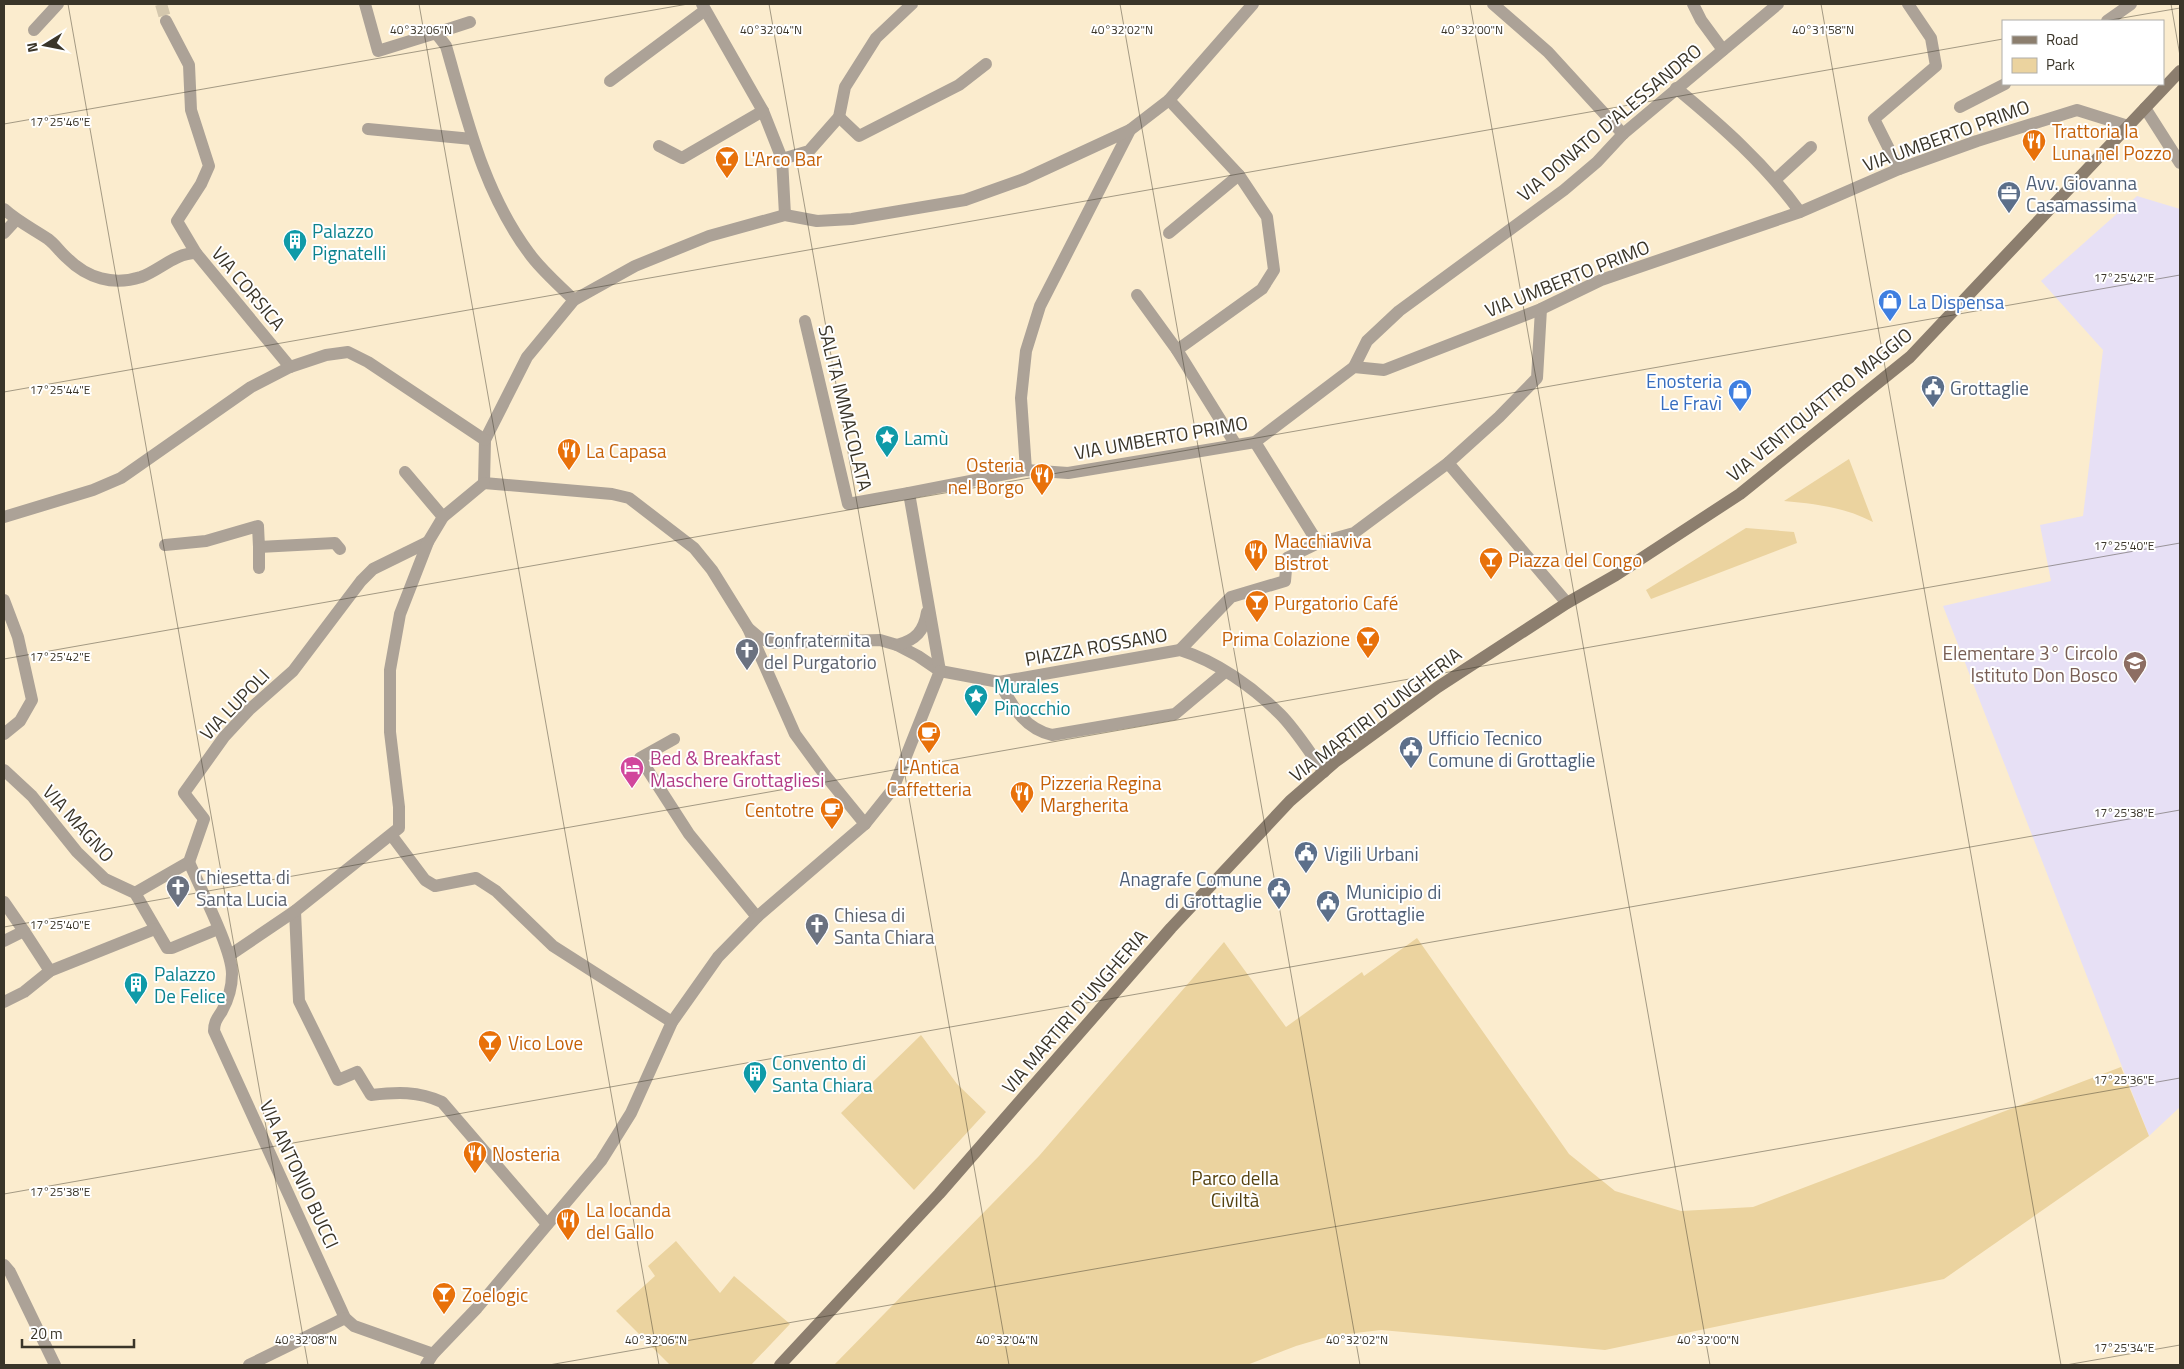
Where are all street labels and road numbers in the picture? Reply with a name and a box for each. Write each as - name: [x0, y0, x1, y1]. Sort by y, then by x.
- street label: VIA DONATO D'ALESSANDRO: [1510, 36, 1708, 208]
- street label: VIA UMBERTO PRIMO: [1859, 91, 2033, 179]
- street label: VIA UMBERTO PRIMO: [1480, 232, 1654, 324]
- street label: VIA CORSICA: [205, 240, 293, 336]
- street label: VIA VENTIQUATTRO MAGGIO: [1720, 320, 1918, 488]
- street label: SALITA IMMACOLATA: [811, 322, 881, 494]
- street label: VIA UMBERTO PRIMO: [1072, 407, 1250, 467]
- street label: PIAZZA ROSSANO: [1022, 619, 1170, 673]
- street label: VIA MARTIRI D'UNGHERIA: [1283, 639, 1467, 789]
- street label: VIA LUPOLI: [192, 662, 276, 746]
- street label: VIA MAGNO: [36, 778, 122, 868]
- street label: VIA MARTIRI D'UNGHERIA: [994, 923, 1154, 1099]
- street label: VIA ANTONIO BUCCI: [253, 1095, 347, 1253]

